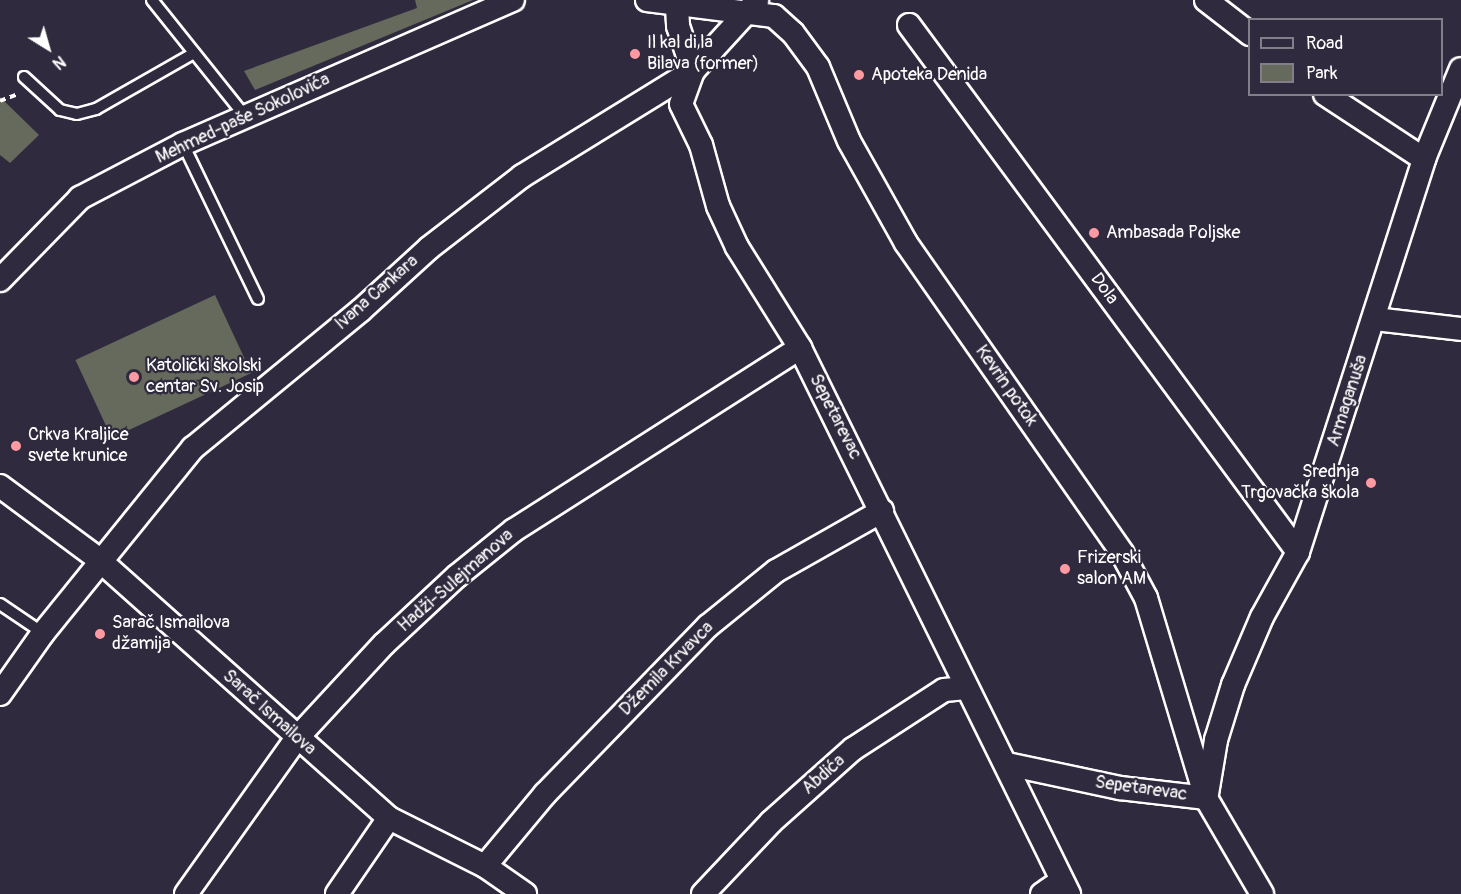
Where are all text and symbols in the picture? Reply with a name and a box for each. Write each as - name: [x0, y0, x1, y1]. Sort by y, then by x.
- north arrow: [18, 18, 78, 78]
- legend: [1248, 18, 1443, 96]
- text: Road: [1306, 32, 1343, 55]
- place label: Il kal di la Bilava (former): [647, 33, 759, 76]
- marker: Il kal di la Bilava (former): [628, 47, 642, 61]
- text: N: [48, 51, 69, 74]
- text: Park: [1306, 62, 1338, 85]
- place label: Apoteka Denida: [871, 64, 987, 86]
- marker: Apoteka Denida: [852, 68, 866, 82]
- street label: Mehmed-paše Sokolovića: [153, 69, 333, 169]
- place label: Ambasada Poljske: [1106, 222, 1240, 244]
- marker: Ambasada Poljske: [1087, 226, 1101, 240]
- street label: Ivana Cankara: [331, 251, 423, 335]
- street label: Dola: [1085, 269, 1123, 309]
- street label: Kevrin potok: [970, 341, 1042, 431]
- street label: Armaganuša: [1323, 352, 1373, 450]
- place label: Katolički školski centar Sv. Josip: [146, 356, 264, 398]
- marker: Katolički školski centar Sv. Josip: [127, 370, 141, 384]
- street label: Sepetarevac: [804, 371, 866, 463]
- place label: Crkva Kraljice svete krunice: [28, 425, 129, 468]
- marker: Crkva Kraljice svete krunice: [9, 439, 23, 453]
- place label: Srednja Trgovačka škola: [1241, 462, 1359, 504]
- marker: Srednja Trgovačka škola: [1364, 476, 1378, 490]
- street label: Hadži-Sulejmanova: [394, 525, 518, 637]
- place label: Frizerski salon AM: [1077, 548, 1146, 590]
- marker: Frizerski salon AM: [1058, 562, 1072, 576]
- place label: Sarač Ismailova džamija: [112, 613, 230, 656]
- street label: Džemila Krvavca: [615, 617, 719, 721]
- marker: Sarač Ismailova džamija: [93, 627, 107, 641]
- street label: Sarač Ismailova: [218, 665, 320, 761]
- street label: Abdića: [798, 750, 850, 800]
- street label: Sepetarevac: [1093, 772, 1189, 806]

